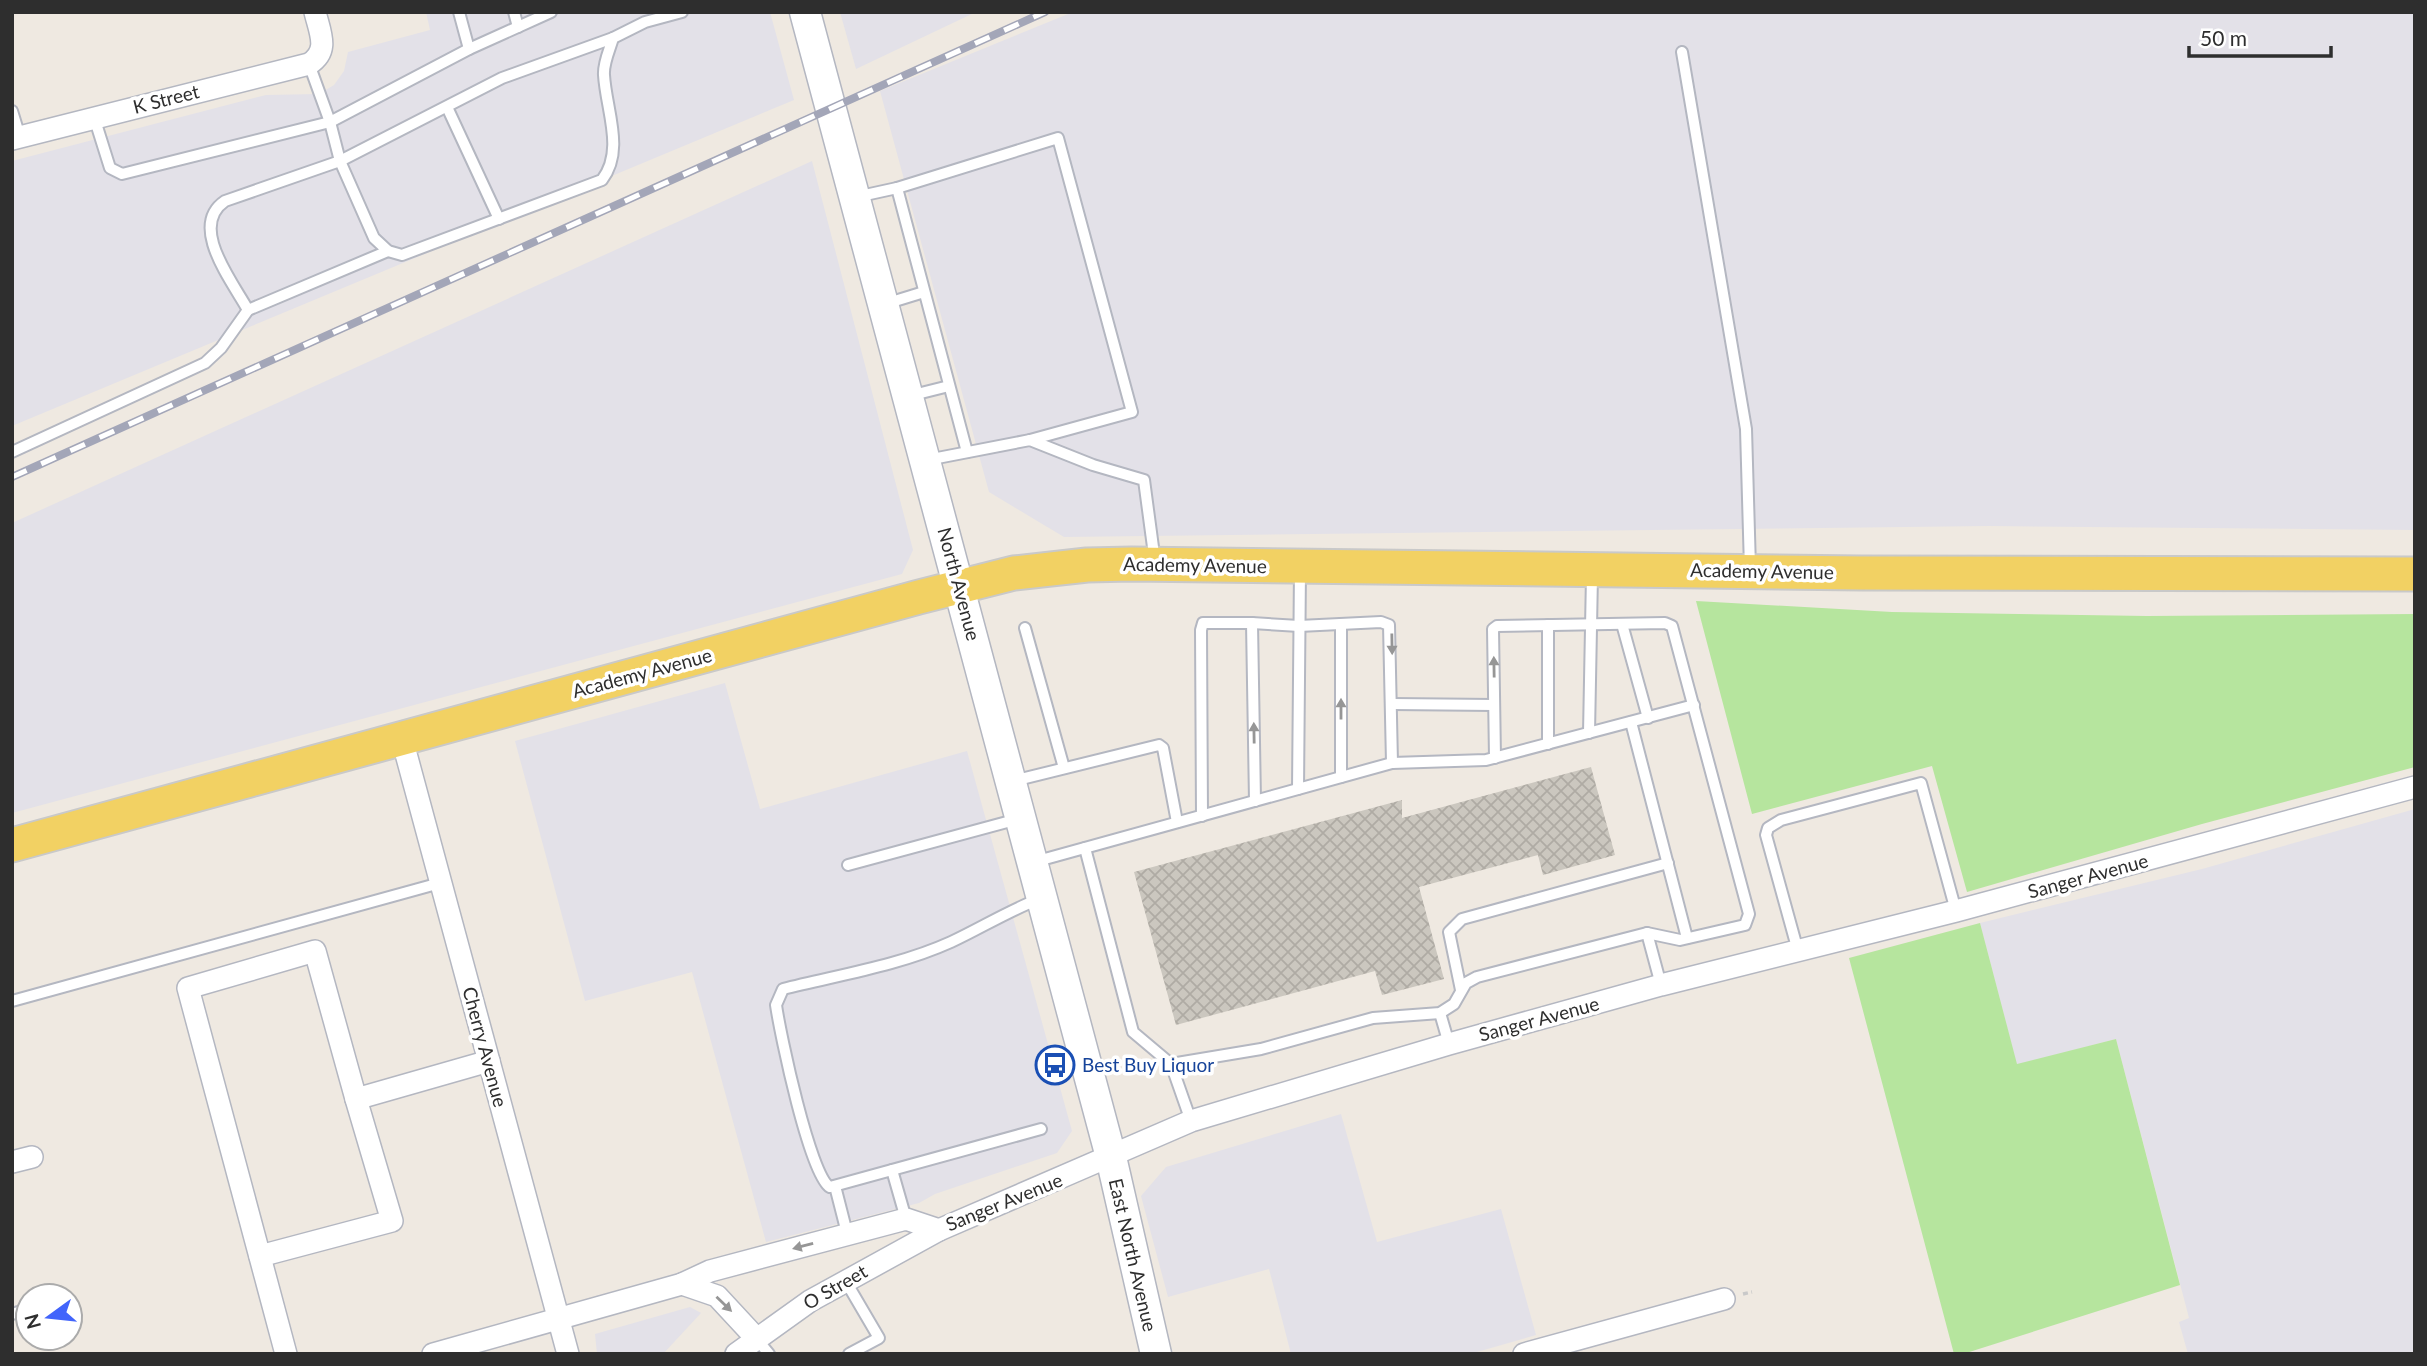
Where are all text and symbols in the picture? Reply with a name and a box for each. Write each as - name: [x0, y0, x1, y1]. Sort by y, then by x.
- scale bar: [2189, 14, 2331, 58]
- text: 50 m: [2200, 25, 2247, 50]
- street label: K Street: [130, 79, 202, 118]
- street label: North Avenue: [933, 525, 986, 643]
- street label: Academy Avenue: [1123, 552, 1267, 577]
- street label: Academy Avenue: [1690, 558, 1834, 583]
- one-way arrow: [1386, 633, 1397, 655]
- street label: Academy Avenue: [570, 643, 714, 702]
- one-way arrow: [1488, 655, 1499, 677]
- one-way arrow: [1335, 697, 1347, 719]
- one-way arrow: [1248, 721, 1259, 743]
- street label: Sanger Avenue: [2025, 848, 2151, 903]
- street label: Cherry Avenue: [458, 984, 513, 1110]
- street label: Sanger Avenue: [1476, 991, 1602, 1046]
- bus stop icon: Best Buy Liquor: [1034, 1044, 1076, 1086]
- place label: Best Buy Liquor: [1082, 1053, 1214, 1076]
- street label: Sanger Avenue: [942, 1168, 1065, 1235]
- street label: East North Avenue: [1105, 1176, 1162, 1334]
- one-way arrow: [792, 1241, 813, 1251]
- street label: O Street: [799, 1259, 871, 1314]
- north arrow: [14, 1282, 84, 1352]
- one-way arrow: [715, 1295, 732, 1312]
- text: N: [19, 1311, 45, 1332]

